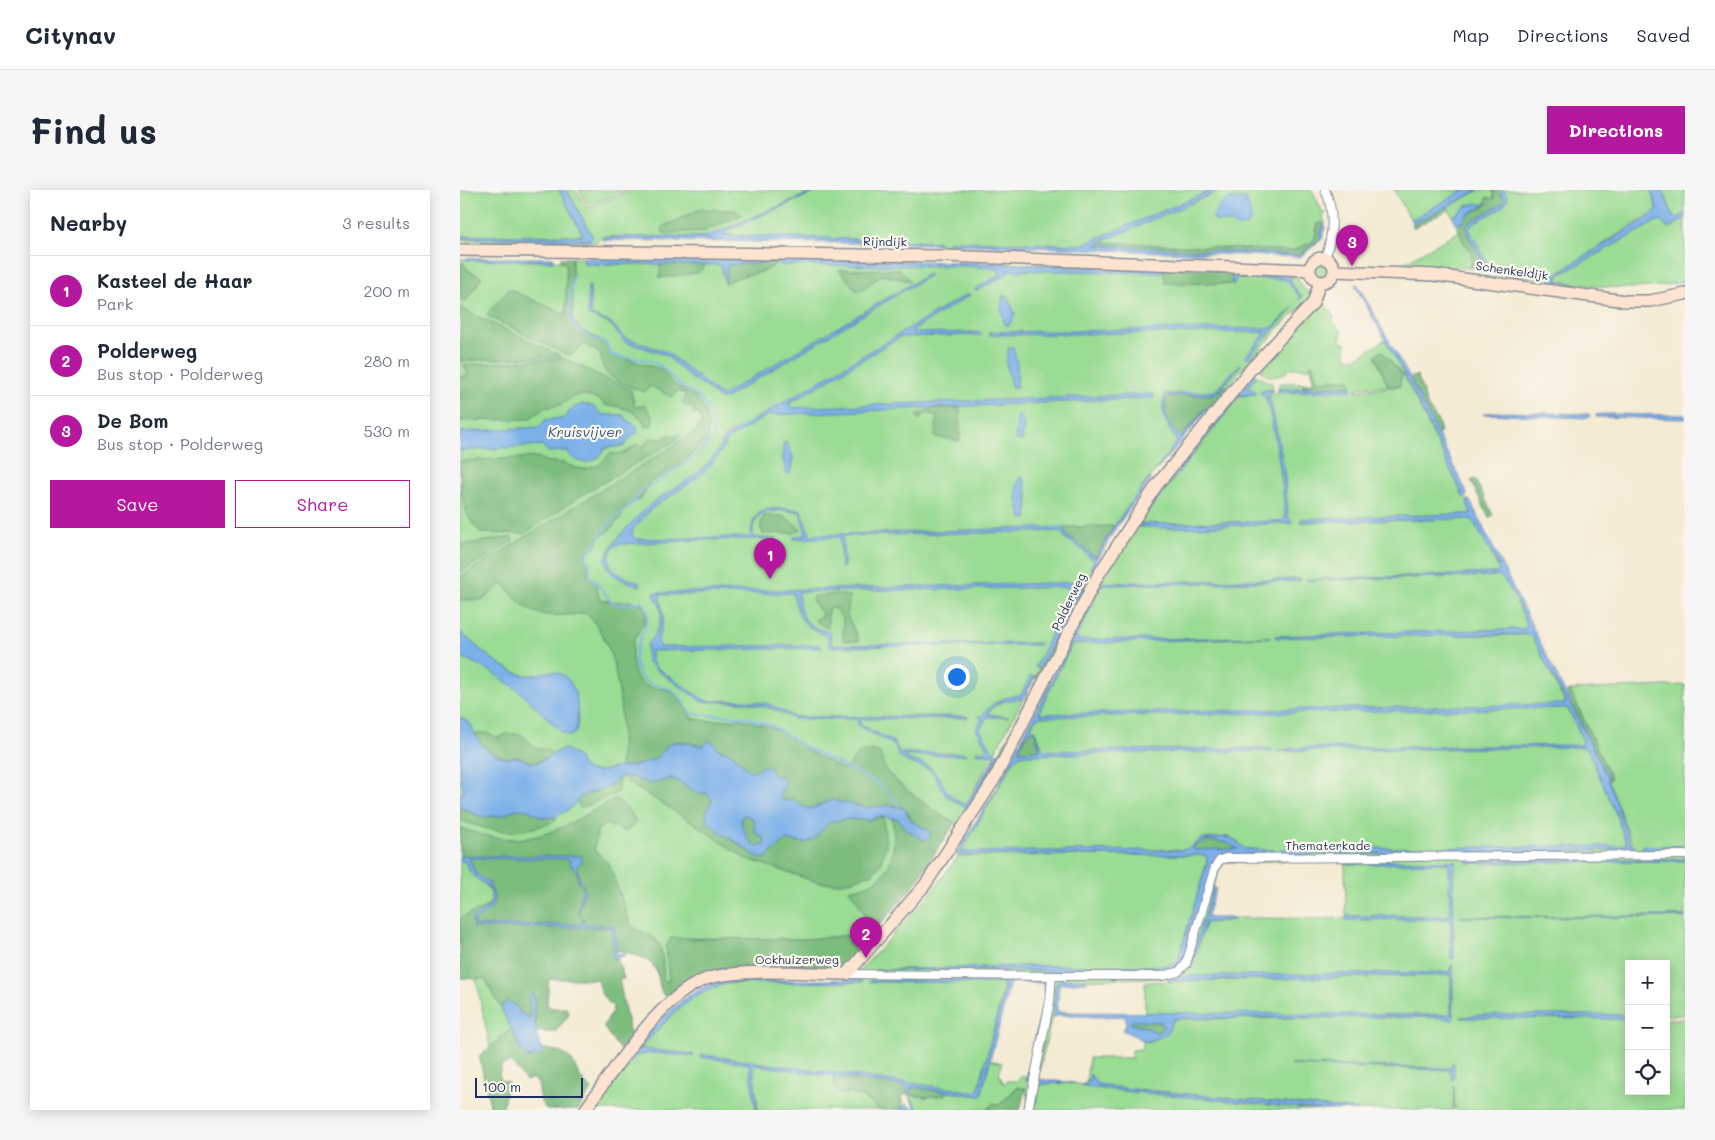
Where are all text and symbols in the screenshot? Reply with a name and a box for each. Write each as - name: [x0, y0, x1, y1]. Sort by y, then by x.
- text: Citynav: [25, 19, 116, 50]
- text: Map: [1452, 23, 1489, 47]
- text: Directions: [1517, 23, 1609, 47]
- text: Saved: [1637, 23, 1690, 47]
- button: Directions: [1547, 106, 1685, 154]
- text: Find us: [30, 107, 157, 153]
- text: Nearby: [50, 209, 127, 236]
- text: 3 results: [342, 212, 410, 233]
- pin: 3: [1336, 225, 1368, 266]
- street label: Rijndijk: [863, 233, 907, 249]
- street label: Schenkeldijk: [1475, 257, 1549, 283]
- text: Kasteel de Haar: [97, 268, 253, 293]
- text: 1: [62, 280, 70, 301]
- text: 200 m: [363, 280, 410, 301]
- text: Park: [97, 293, 133, 314]
- text: Polderweg: [97, 338, 197, 363]
- text: 2: [62, 350, 70, 371]
- text: 280 m: [364, 350, 410, 371]
- text: Bus stop · Polderweg: [97, 363, 263, 384]
- text: De Bom: [97, 408, 168, 433]
- text: 3: [61, 420, 71, 441]
- text: 530 m: [364, 420, 410, 441]
- water label: Kruisvijver: [548, 422, 622, 441]
- text: Bus stop · Polderweg: [97, 433, 263, 454]
- button: Save: [50, 480, 225, 528]
- button: Share: [235, 480, 410, 528]
- pin: 1: [754, 538, 786, 579]
- street label: Polderweg: [1047, 570, 1089, 633]
- your location: [944, 664, 970, 690]
- street label: Thematerkade: [1285, 837, 1371, 853]
- pin: 2: [850, 917, 882, 958]
- street label: Ockhuizerweg: [755, 951, 839, 967]
- map controls: [1625, 960, 1670, 1095]
- button: +: [1625, 960, 1670, 1005]
- button: −: [1625, 1005, 1670, 1050]
- button: locate: [1625, 1050, 1670, 1095]
- scale bar: [475, 1075, 582, 1098]
- text: 100 m: [482, 1077, 521, 1096]

